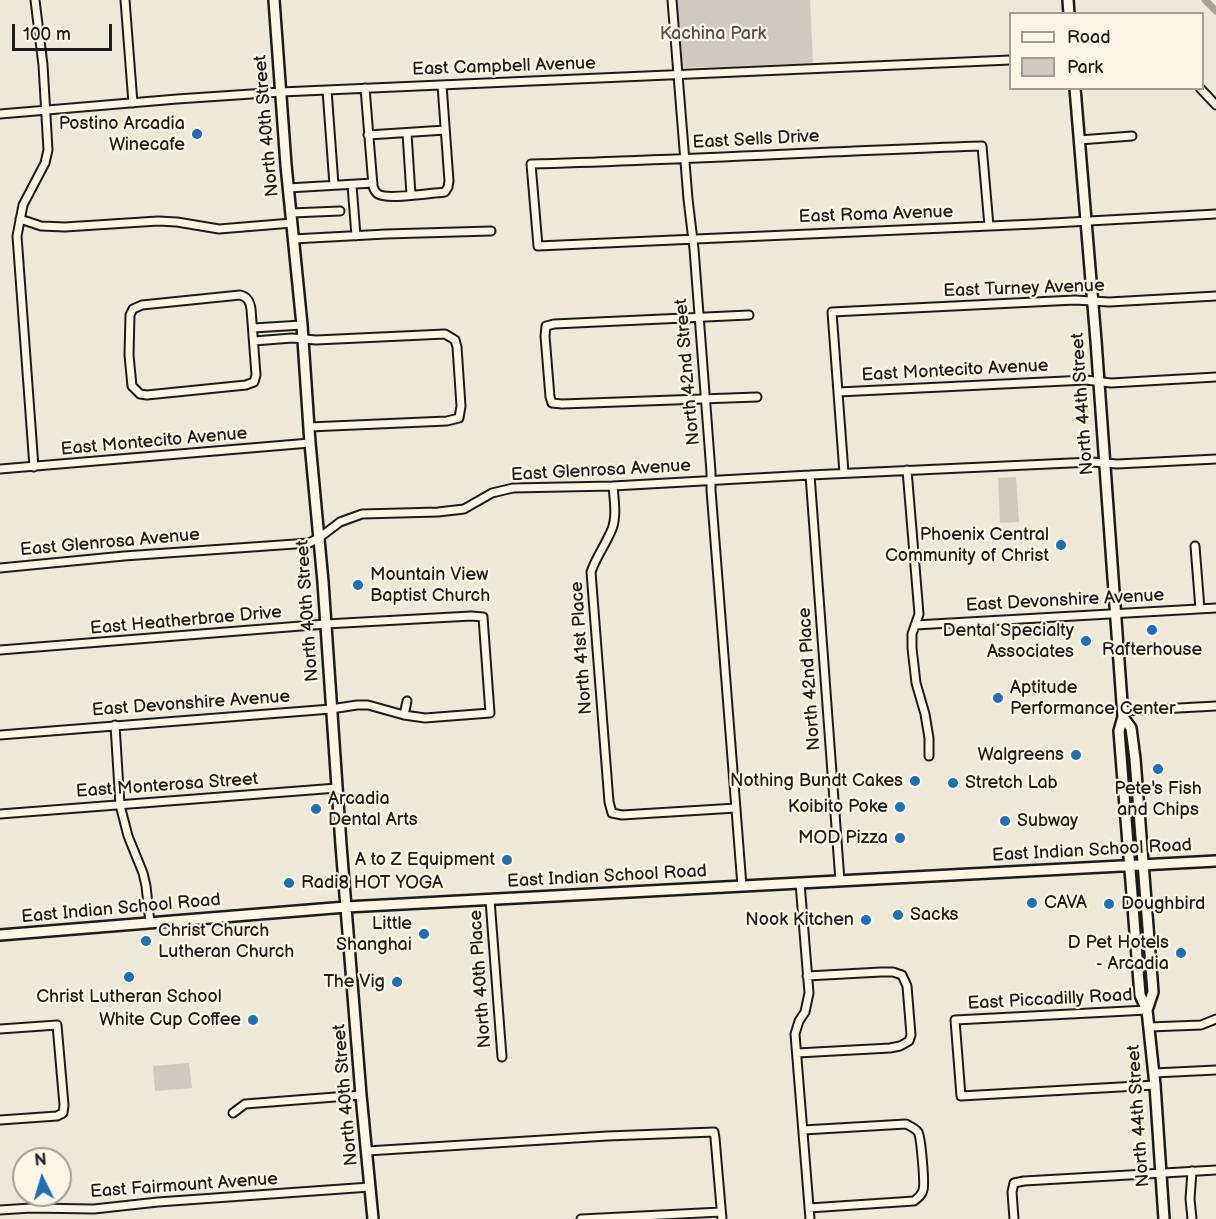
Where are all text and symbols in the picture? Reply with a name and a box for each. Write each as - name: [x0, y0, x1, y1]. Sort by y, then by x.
- scale bar: [15, 12, 116, 50]
- legend: [1009, 12, 1204, 90]
- park label: Kachina Park: [660, 23, 766, 45]
- text: 100 m: [23, 24, 71, 45]
- text: Road: [1067, 27, 1111, 48]
- street label: East Campbell Avenue: [412, 53, 596, 81]
- street label: North 40th Street: [250, 54, 284, 198]
- text: Park: [1067, 57, 1103, 78]
- place label: Postino Arcadia Winecafe: [59, 113, 185, 156]
- street label: East Sells Drive: [692, 126, 820, 154]
- marker: Postino Arcadia Winecafe: [190, 127, 204, 141]
- street label: East Roma Avenue: [798, 202, 954, 228]
- street label: East Turney Avenue: [943, 275, 1105, 303]
- street label: North 42nd Street: [671, 298, 705, 446]
- street label: North 44th Street: [1067, 332, 1099, 476]
- street label: East Montecito Avenue: [861, 355, 1049, 387]
- street label: East Montecito Avenue: [60, 423, 248, 461]
- street label: East Glenrosa Avenue: [510, 455, 692, 487]
- street label: East Glenrosa Avenue: [19, 524, 201, 562]
- place label: Phoenix Central Community of Christ: [885, 524, 1049, 566]
- marker: Phoenix Central Community of Christ: [1054, 538, 1068, 552]
- street label: North 40th Street: [292, 539, 324, 683]
- place label: Mountain View Baptist Church: [370, 564, 490, 606]
- marker: Mountain View Baptist Church: [351, 578, 365, 592]
- street label: North 41st Place: [567, 581, 597, 715]
- street label: East Devonshire Avenue: [965, 585, 1165, 617]
- street label: East Heatherbrae Drive: [89, 602, 283, 640]
- street label: North 42nd Place: [794, 607, 826, 751]
- place label: Dental Specialty Associates: [943, 620, 1074, 662]
- marker: Rafterhouse: [1145, 623, 1159, 637]
- marker: Dental Specialty Associates: [1079, 634, 1093, 648]
- place label: Rafterhouse: [1102, 639, 1202, 661]
- place label: Aptitude Performance Center: [1010, 677, 1175, 720]
- street label: East Devonshire Avenue: [91, 686, 291, 722]
- marker: Aptitude Performance Center: [991, 691, 1005, 705]
- place label: Walgreens: [978, 744, 1064, 766]
- marker: Walgreens: [1069, 748, 1083, 762]
- marker: Pete's Fish and Chips: [1151, 762, 1165, 776]
- street label: East Monterosa Street: [75, 769, 259, 803]
- place label: Nothing Bundt Cakes: [730, 770, 903, 792]
- place label: Stretch Lab: [965, 772, 1058, 794]
- marker: Nothing Bundt Cakes: [908, 774, 922, 788]
- marker: Stretch Lab: [946, 776, 960, 790]
- place label: Pete's Fish and Chips: [1114, 778, 1202, 820]
- place label: Arcadia Dental Arts: [328, 788, 418, 830]
- place label: Koibito Poke: [788, 796, 888, 818]
- marker: Koibito Poke: [893, 800, 907, 814]
- marker: Arcadia Dental Arts: [309, 802, 323, 816]
- place label: Subway: [1017, 810, 1078, 832]
- marker: Subway: [998, 814, 1012, 828]
- place label: MOD Pizza: [798, 827, 888, 849]
- marker: MOD Pizza: [893, 831, 907, 845]
- street label: East Indian School Road: [992, 835, 1192, 867]
- place label: A to Z Equipment: [355, 849, 495, 871]
- marker: A to Z Equipment: [500, 853, 514, 867]
- street label: East Indian School Road: [507, 861, 707, 893]
- place label: Radi8 HOT YOGA: [301, 872, 443, 894]
- marker: Radi8 HOT YOGA: [282, 876, 296, 890]
- street label: East Indian School Road: [20, 890, 222, 928]
- place label: CAVA: [1044, 892, 1087, 914]
- place label: Doughbird: [1121, 893, 1205, 915]
- marker: CAVA: [1025, 896, 1039, 910]
- marker: Doughbird: [1102, 897, 1116, 911]
- place label: Sacks: [910, 904, 958, 926]
- marker: Sacks: [891, 908, 905, 922]
- street label: North 40th Place: [465, 909, 497, 1049]
- place label: Nook Kitchen: [745, 909, 854, 931]
- place label: Little Shanghai: [336, 913, 412, 956]
- marker: Nook Kitchen: [859, 913, 873, 927]
- place label: Christ Church Lutheran Church: [158, 920, 294, 962]
- marker: Little Shanghai: [417, 927, 431, 941]
- place label: D Pet Hotels - Arcadia: [1068, 932, 1169, 974]
- marker: Christ Church Lutheran Church: [139, 934, 153, 948]
- marker: D Pet Hotels - Arcadia: [1174, 946, 1188, 960]
- marker: Christ Lutheran School: [122, 970, 136, 984]
- place label: The Vig: [323, 971, 385, 993]
- marker: The Vig: [390, 975, 404, 989]
- street label: East Piccadilly Road: [967, 985, 1133, 1015]
- place label: Christ Lutheran School: [36, 986, 222, 1008]
- place label: White Cup Coffee: [99, 1009, 241, 1031]
- marker: White Cup Coffee: [246, 1013, 260, 1027]
- street label: North 40th Street: [329, 1023, 363, 1167]
- street label: North 44th Street: [1123, 1044, 1155, 1188]
- north arrow: [12, 1147, 72, 1207]
- text: N: [34, 1151, 47, 1171]
- street label: East Fairmount Avenue: [89, 1169, 279, 1203]

